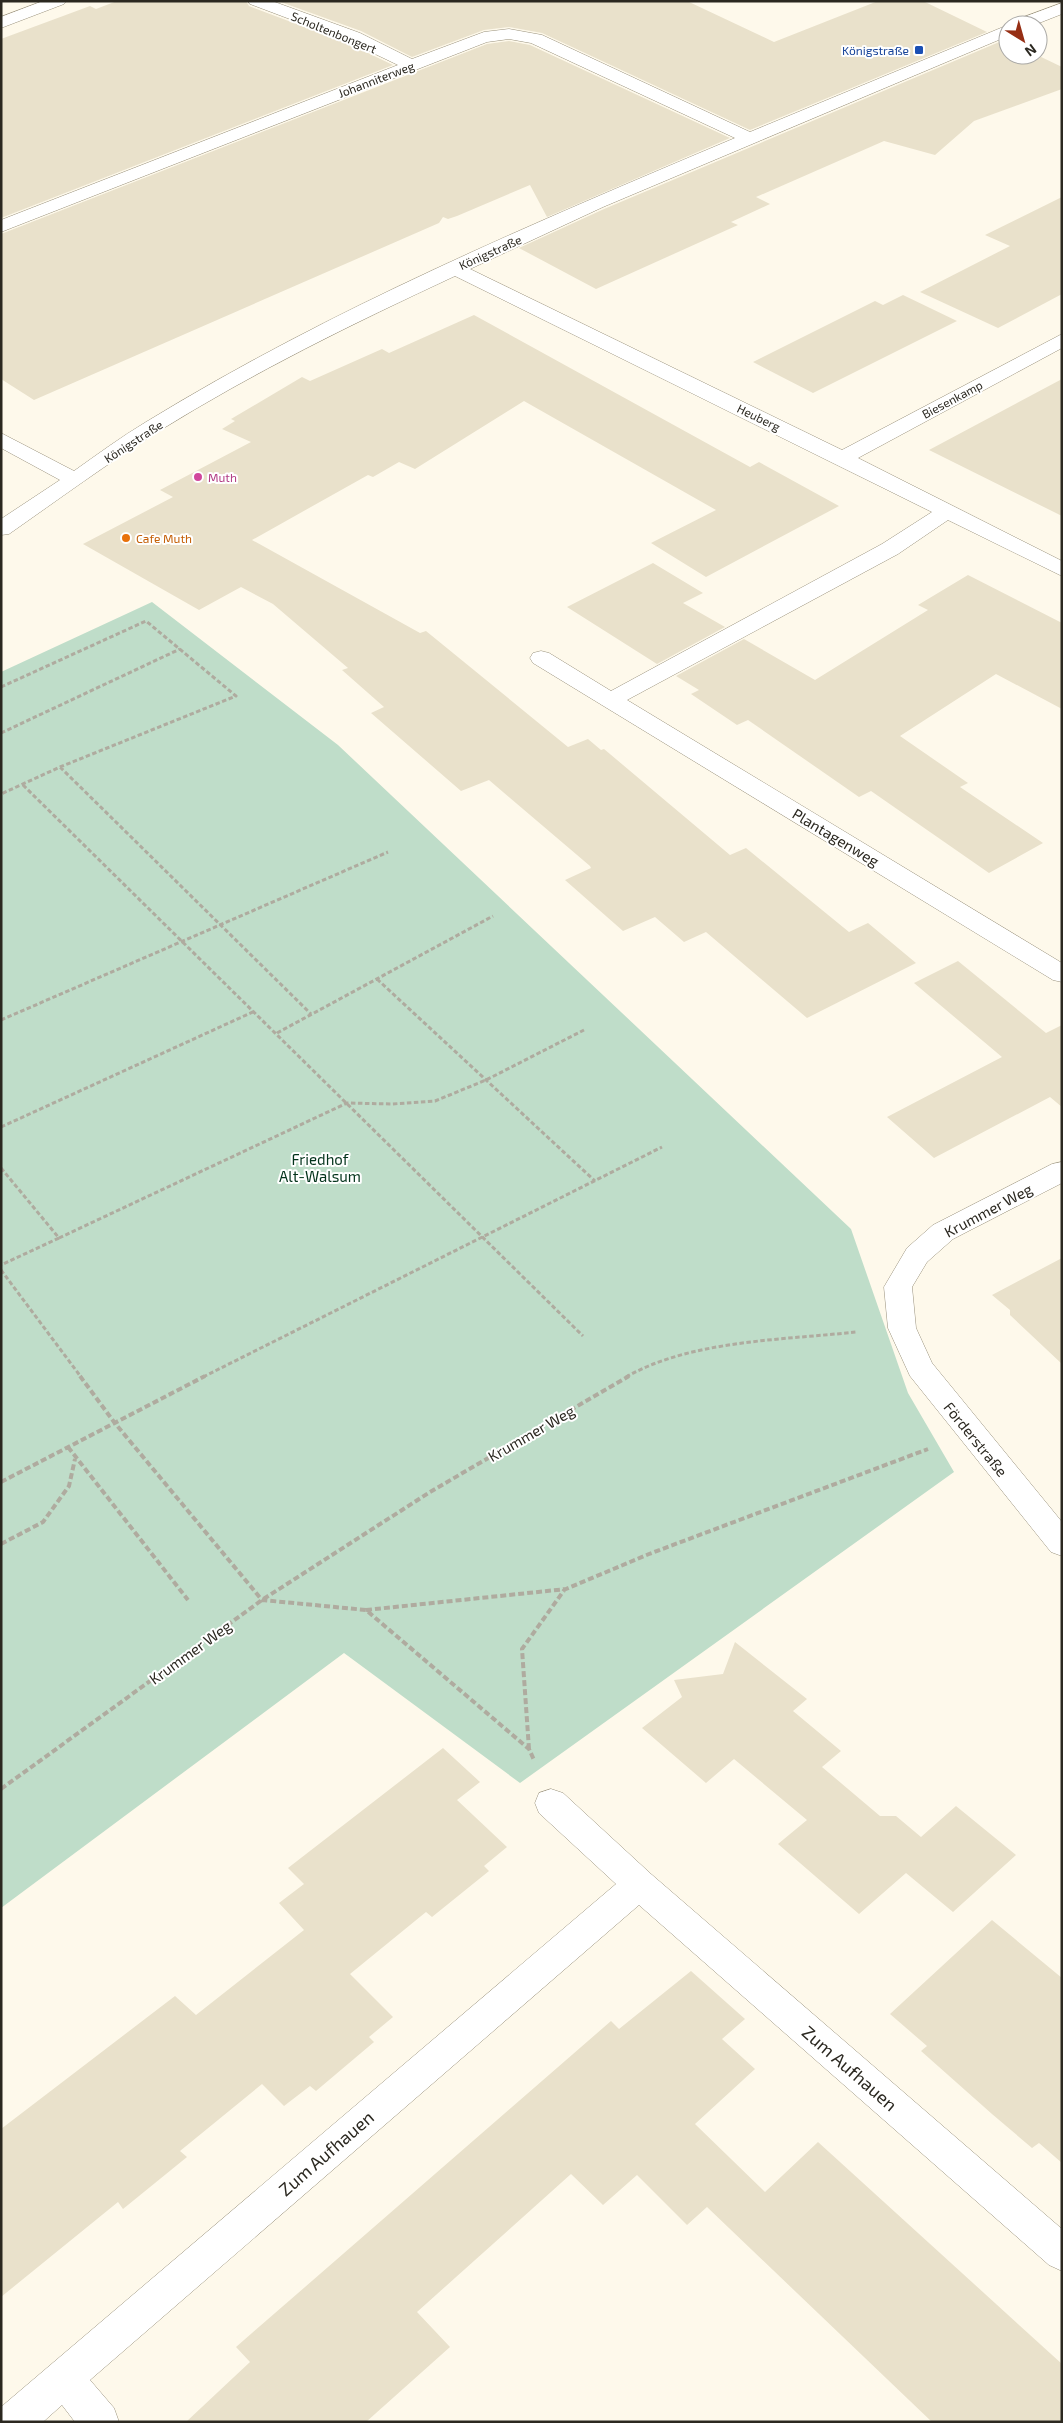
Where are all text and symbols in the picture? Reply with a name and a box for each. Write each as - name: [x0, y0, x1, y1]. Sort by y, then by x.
- street label: Scholtenbongert: [289, 8, 379, 56]
- north arrow: [998, 15, 1048, 65]
- text: N: [1022, 41, 1040, 61]
- place label: Königstraße: [842, 43, 909, 57]
- marker: Königstraße: [913, 44, 925, 56]
- street label: Johanniterweg: [336, 58, 416, 100]
- street label: Königstraße: [457, 232, 523, 272]
- street label: Biesenkamp: [919, 377, 985, 421]
- street label: Heuberg: [735, 401, 783, 434]
- street label: Königstraße: [101, 417, 165, 465]
- place label: Muth: [208, 470, 237, 484]
- marker: Muth: [192, 471, 204, 483]
- place label: Cafe Muth: [136, 531, 192, 545]
- marker: Cafe Muth: [120, 532, 132, 544]
- street label: Plantagenweg: [789, 804, 883, 870]
- park label: Friedhof Alt-Walsum: [279, 1150, 361, 1185]
- street label: Krummer Weg: [941, 1179, 1036, 1241]
- street label: Förderstraße: [940, 1398, 1012, 1480]
- street label: Krummer Weg: [484, 1401, 578, 1465]
- street label: Krummer Weg: [145, 1616, 235, 1688]
- street label: Zum Aufhauen: [798, 2021, 902, 2115]
- street label: Zum Aufhauen: [274, 2106, 378, 2200]

